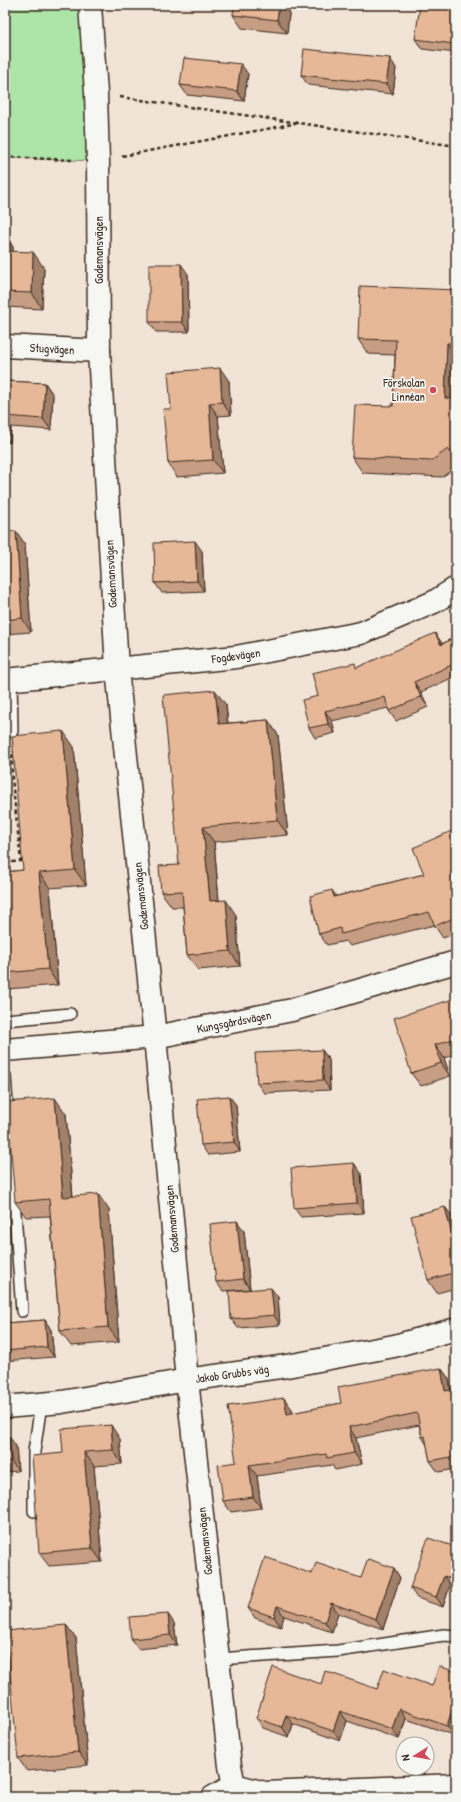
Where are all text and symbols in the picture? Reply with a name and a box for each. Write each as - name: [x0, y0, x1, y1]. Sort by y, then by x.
- street label: Godemansvägen: [90, 216, 107, 284]
- street label: Stugvägen: [29, 339, 75, 358]
- place label: Förskolan Linnéan: [382, 374, 425, 405]
- marker: Förskolan Linnéan: [428, 385, 438, 395]
- street label: Godemansvägen: [100, 540, 121, 608]
- street label: Fogdevägen: [209, 644, 261, 667]
- street label: Godemansvägen: [128, 861, 153, 931]
- street label: Kungsgårdsvägen: [195, 1006, 273, 1037]
- street label: Godemansvägen: [160, 1184, 183, 1254]
- street label: Jakob Grubbs väg: [194, 1360, 270, 1387]
- street label: Godemansvägen: [192, 1506, 217, 1576]
- north arrow: [395, 1736, 435, 1776]
- text: N: [398, 1754, 413, 1762]

